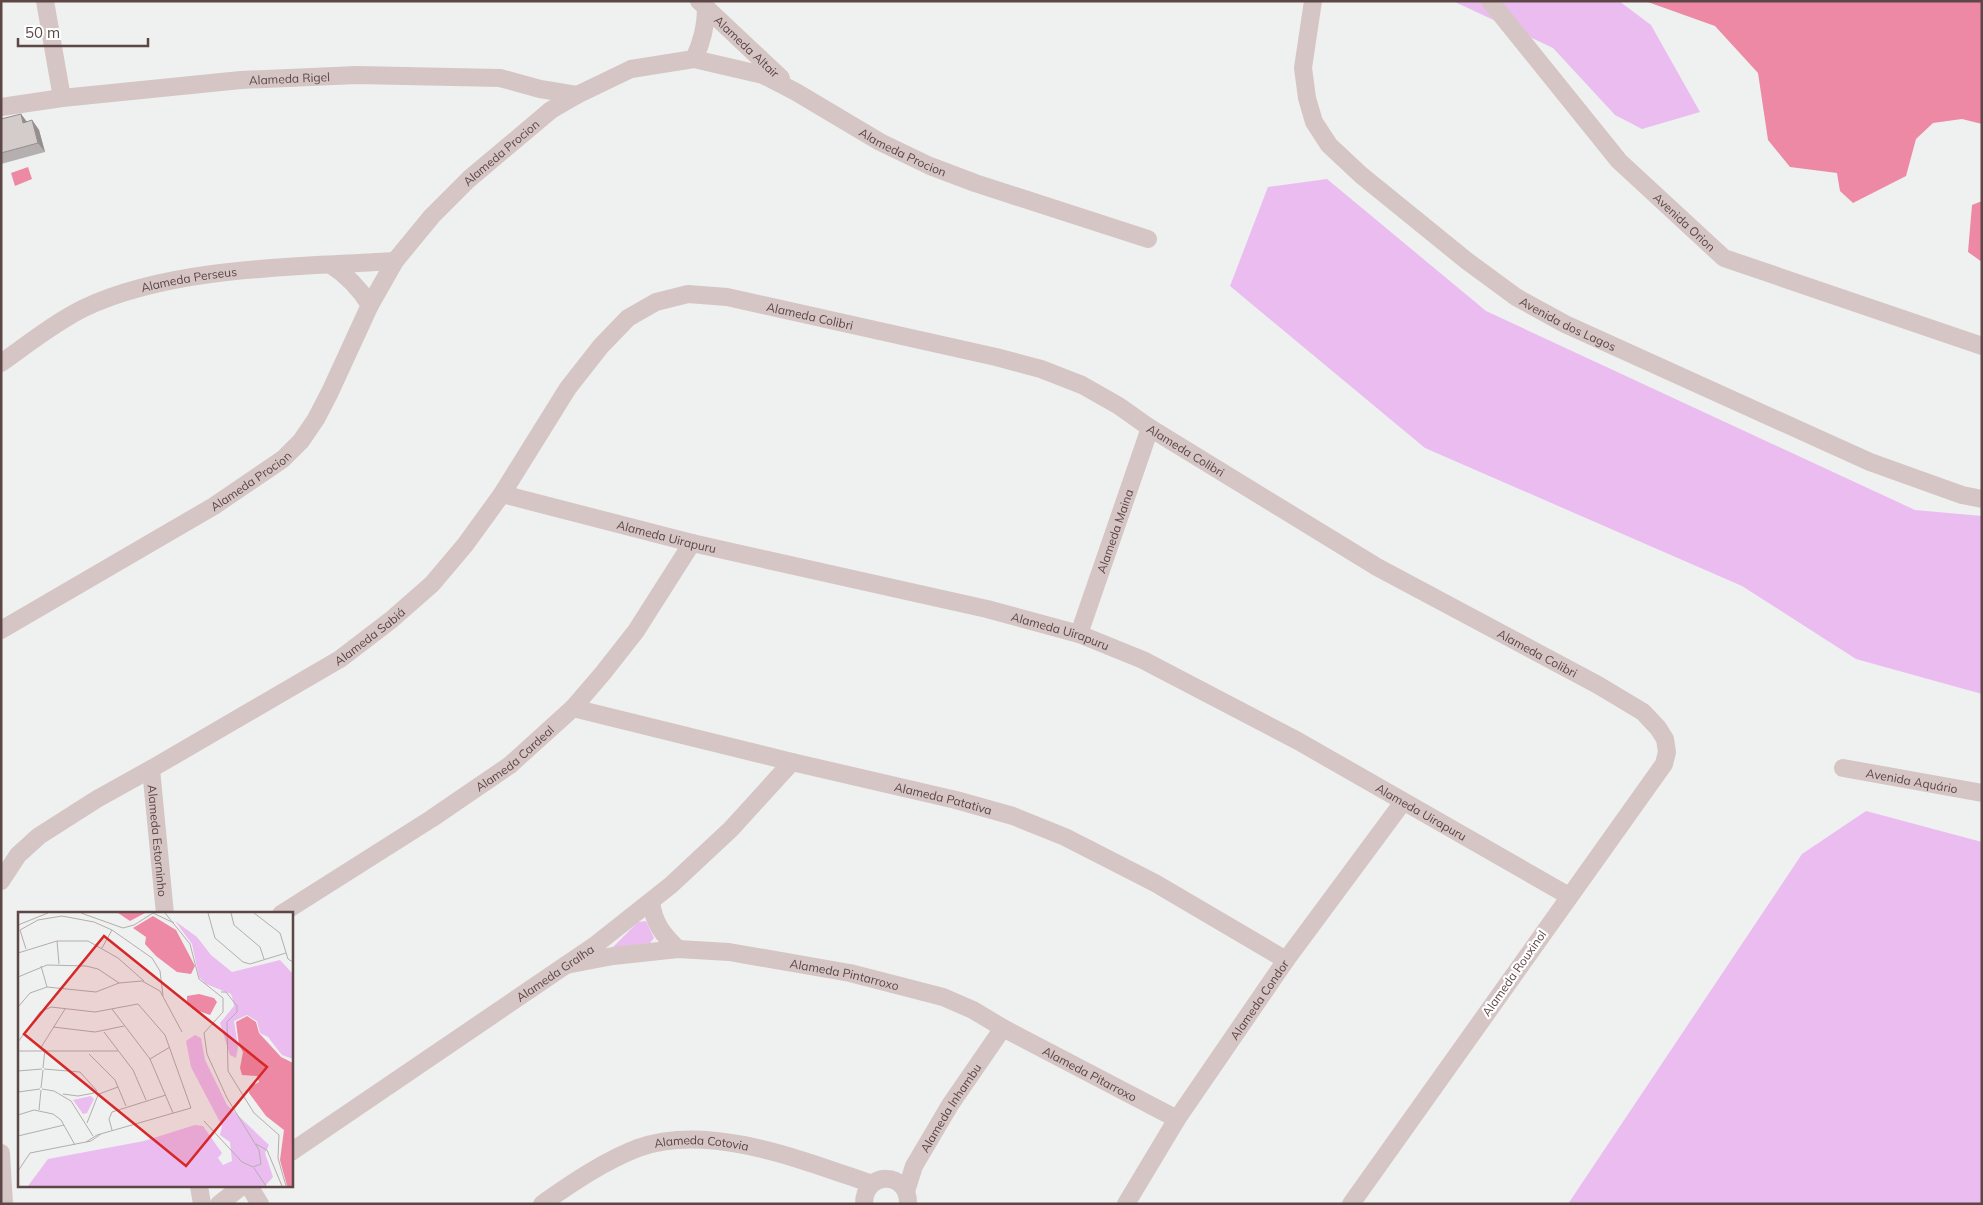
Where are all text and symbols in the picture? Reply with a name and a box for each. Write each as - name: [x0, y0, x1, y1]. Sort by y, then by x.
- street label: Alameda Altair: [711, 12, 783, 81]
- scale bar: [18, 15, 148, 47]
- text: 50 m: [25, 23, 60, 42]
- street label: Alameda Rigel: [248, 69, 330, 87]
- street label: Alameda Procion: [460, 116, 542, 188]
- street label: Alameda Procion: [857, 124, 949, 179]
- street label: Avenida Orion: [1651, 189, 1719, 254]
- street label: Alameda Perseus: [139, 263, 238, 295]
- street label: Avenida dos Lagos: [1517, 293, 1619, 354]
- street label: Alameda Colibri: [765, 299, 855, 332]
- street label: Alameda Colibri: [1144, 421, 1228, 480]
- street label: Alameda Procion: [207, 448, 294, 514]
- street label: Alameda Maina: [1093, 487, 1136, 575]
- street label: Alameda Uirapuru: [615, 516, 718, 556]
- street label: Alameda Sabiá: [332, 604, 408, 668]
- street label: Alameda Uirapuru: [1010, 608, 1112, 653]
- street label: Alameda Colibri: [1495, 625, 1580, 680]
- street label: Alameda Cardeal: [472, 722, 557, 794]
- street label: Avenida Aquário: [1865, 765, 1959, 796]
- street label: Alameda Patativa: [893, 778, 994, 817]
- street label: Alameda Uirapuru: [1373, 780, 1469, 843]
- street label: Alameda Estorninho: [145, 784, 171, 898]
- inset map: [18, 912, 292, 1188]
- street label: Alameda Rouxinol: [1479, 927, 1549, 1019]
- street label: Alameda Gralha: [513, 941, 597, 1004]
- street label: Alameda Pintarroxo: [789, 955, 901, 993]
- street label: Alameda Condor: [1226, 956, 1292, 1042]
- street label: Alameda Pitarroxo: [1040, 1043, 1140, 1104]
- street label: Alameda Inhambu: [916, 1060, 984, 1155]
- street label: Alameda Cotovia: [653, 1132, 750, 1153]

